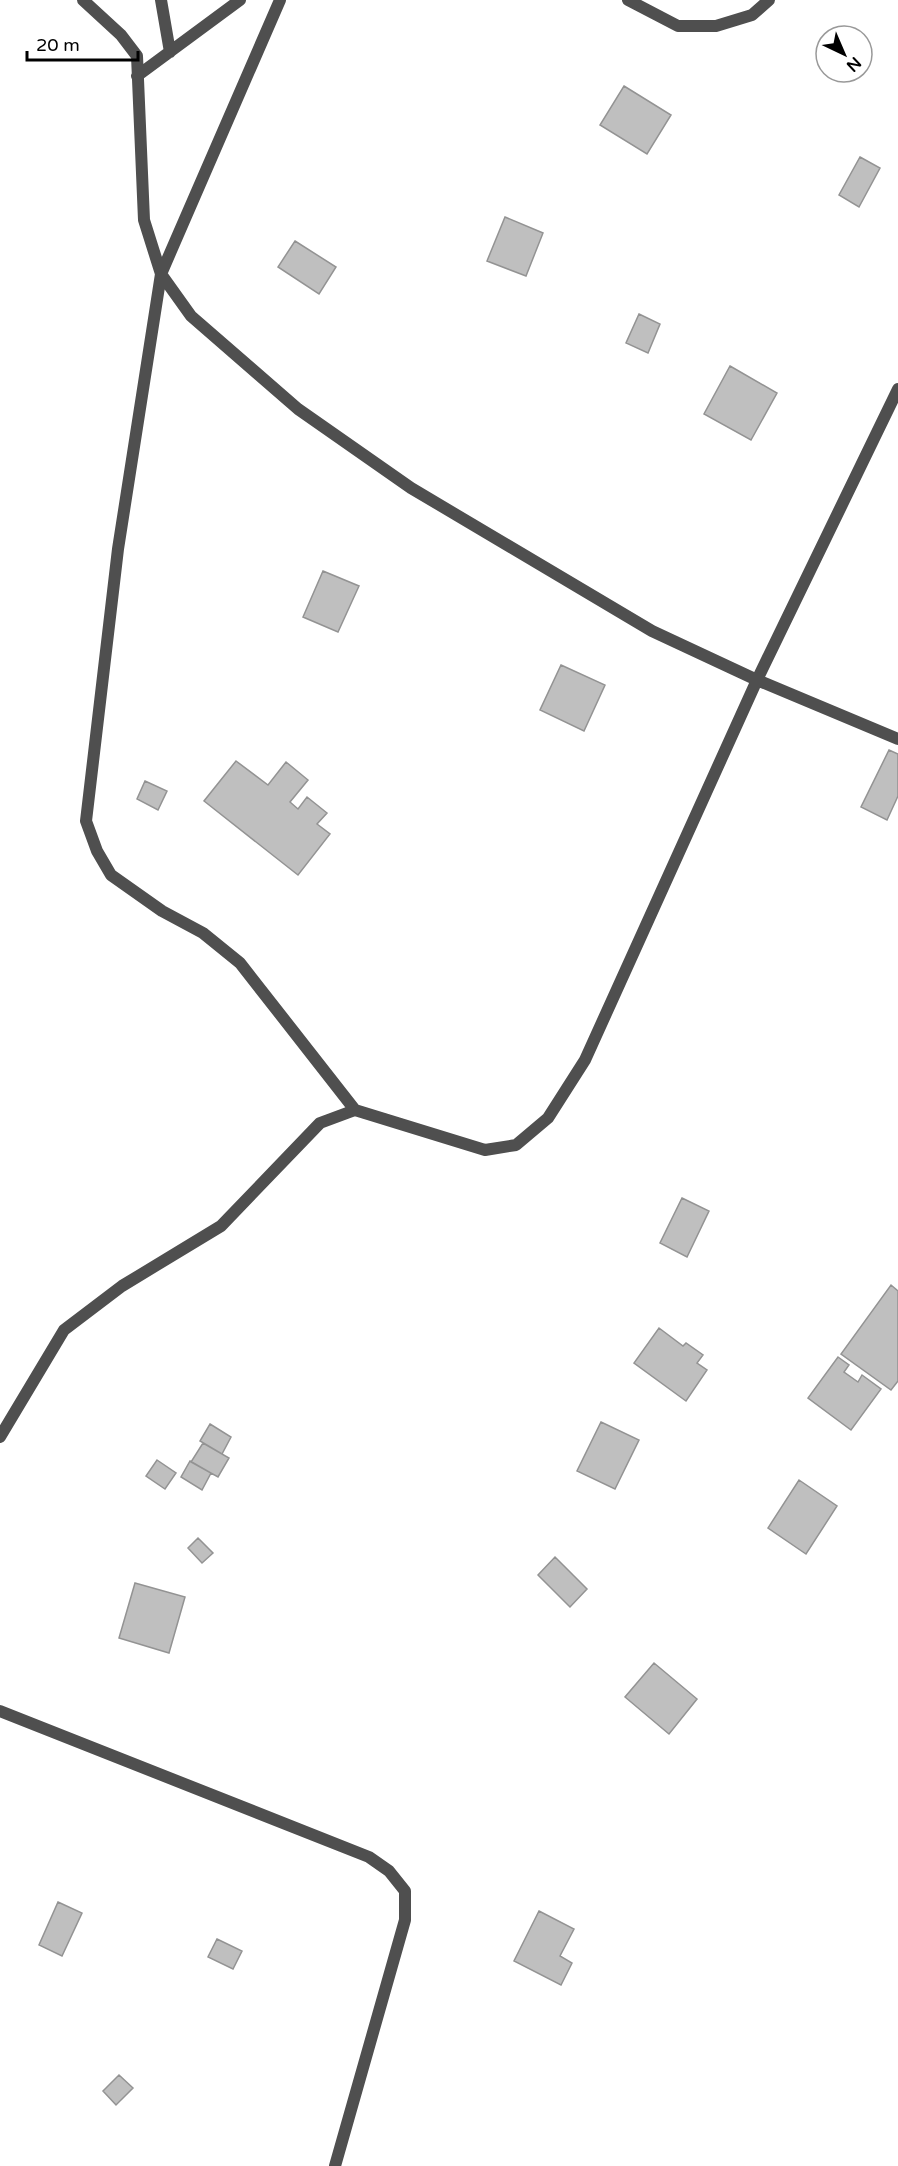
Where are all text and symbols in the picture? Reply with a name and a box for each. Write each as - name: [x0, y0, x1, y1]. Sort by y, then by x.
- scale bar: [27, 24, 138, 62]
- north arrow: [814, 24, 874, 84]
- text: 20 m: [36, 34, 80, 56]
- text: N: [842, 52, 865, 76]

